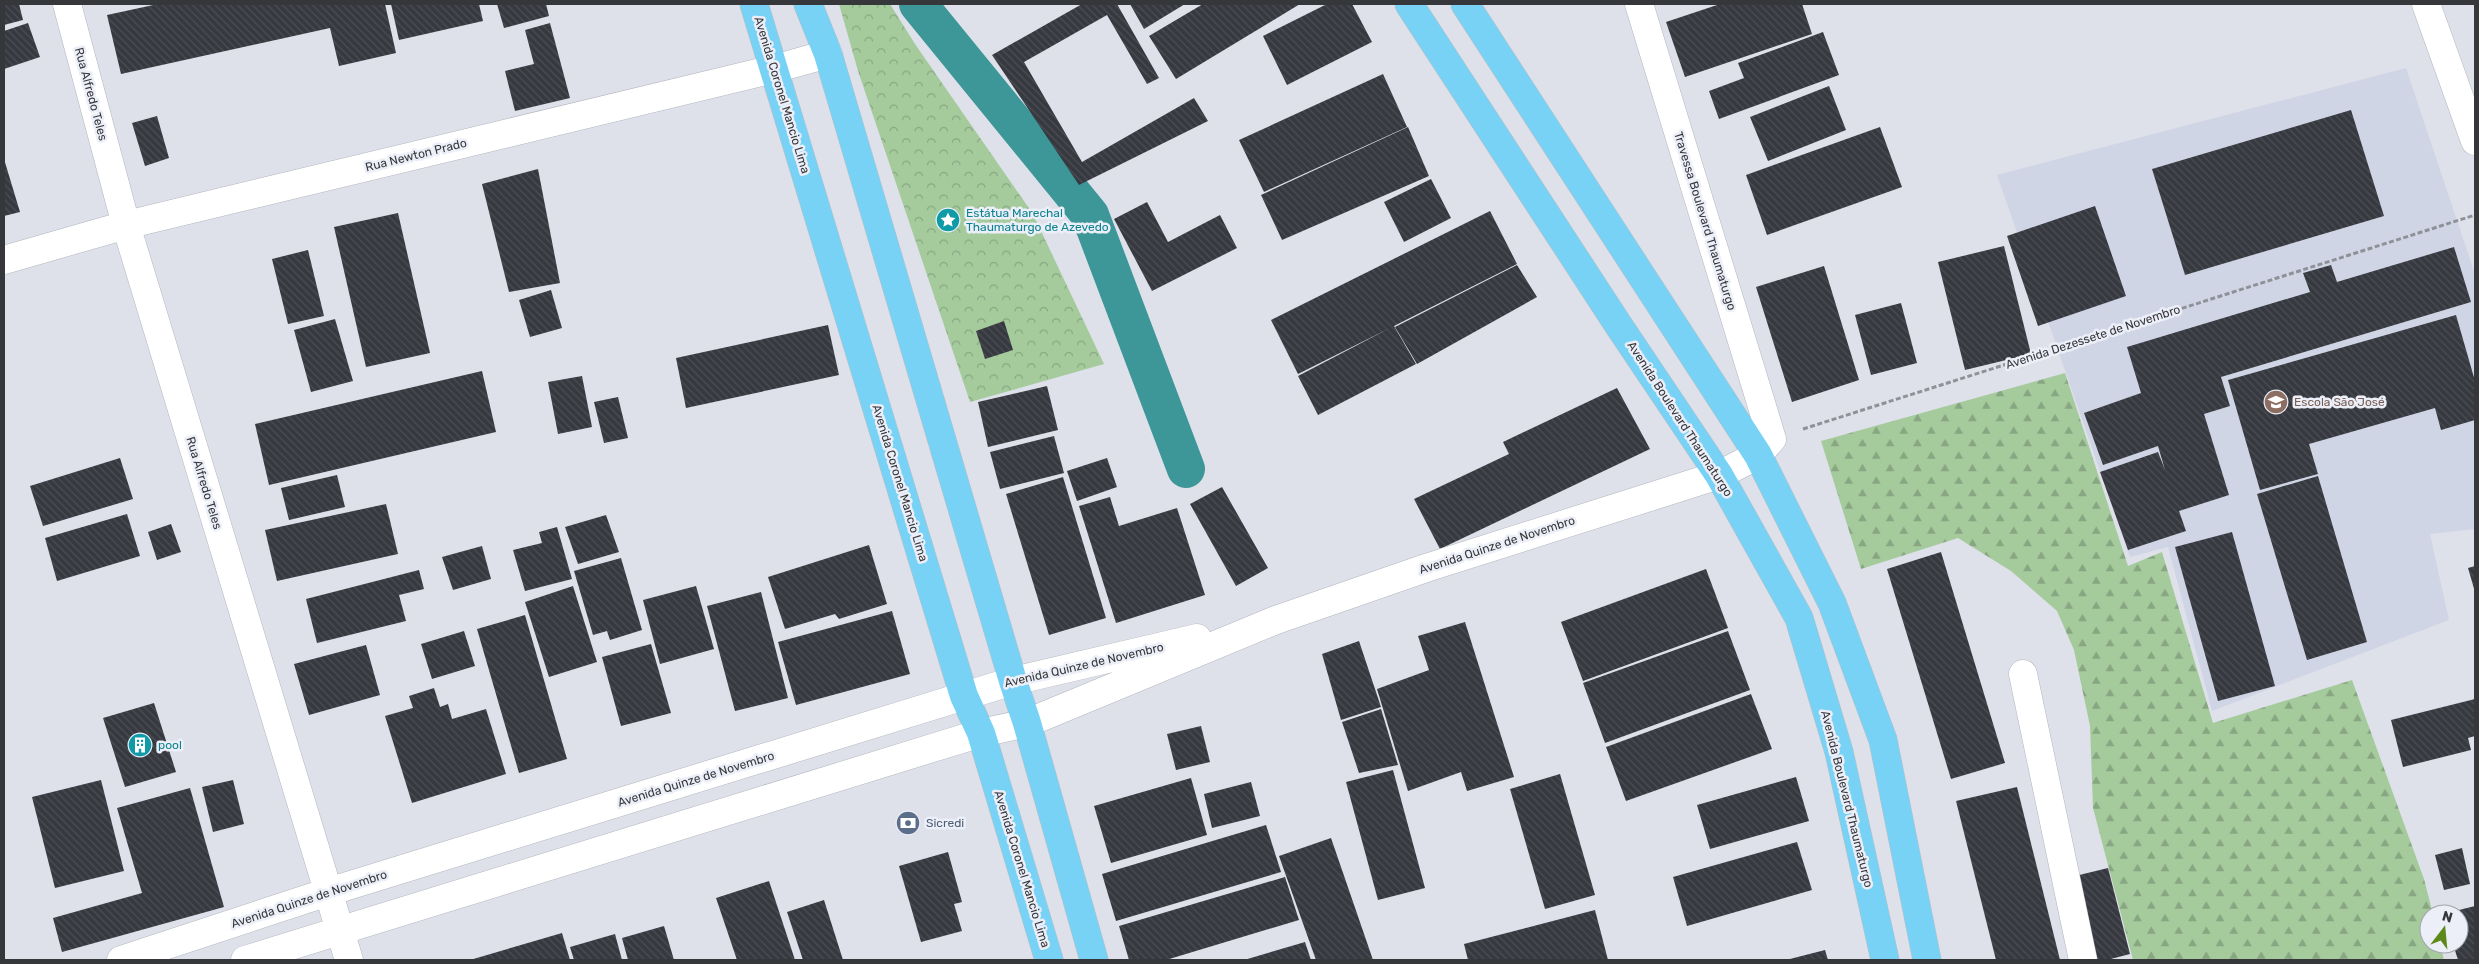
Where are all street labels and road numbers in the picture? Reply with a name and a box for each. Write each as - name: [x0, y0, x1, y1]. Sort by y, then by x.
- street label: Avenida Coronel Mancio Lima: [751, 15, 813, 175]
- street label: Rua Alfredo Teles: [72, 46, 110, 142]
- street label: Travessa Boulevard Thaumaturgo: [1671, 130, 1739, 312]
- street label: Rua Newton Prado: [364, 136, 468, 174]
- street label: Avenida Dezessete de Novembro: [2004, 302, 2182, 372]
- street label: Avenida Boulevard Thaumaturgo: [1625, 339, 1735, 499]
- street label: Avenida Coronel Mancio Lima: [869, 403, 931, 563]
- street label: Rua Alfredo Teles: [183, 435, 225, 531]
- street label: Avenida Quinze de Novembro: [1417, 513, 1577, 577]
- street label: Avenida Quinze de Novembro: [1003, 640, 1165, 690]
- street label: Avenida Boulevard Thaumaturgo: [1818, 709, 1876, 889]
- street label: Avenida Quinze de Novembro: [616, 748, 776, 810]
- street label: Avenida Coronel Mancio Lima: [991, 789, 1053, 949]
- street label: Avenida Quinze de Novembro: [229, 867, 389, 931]

